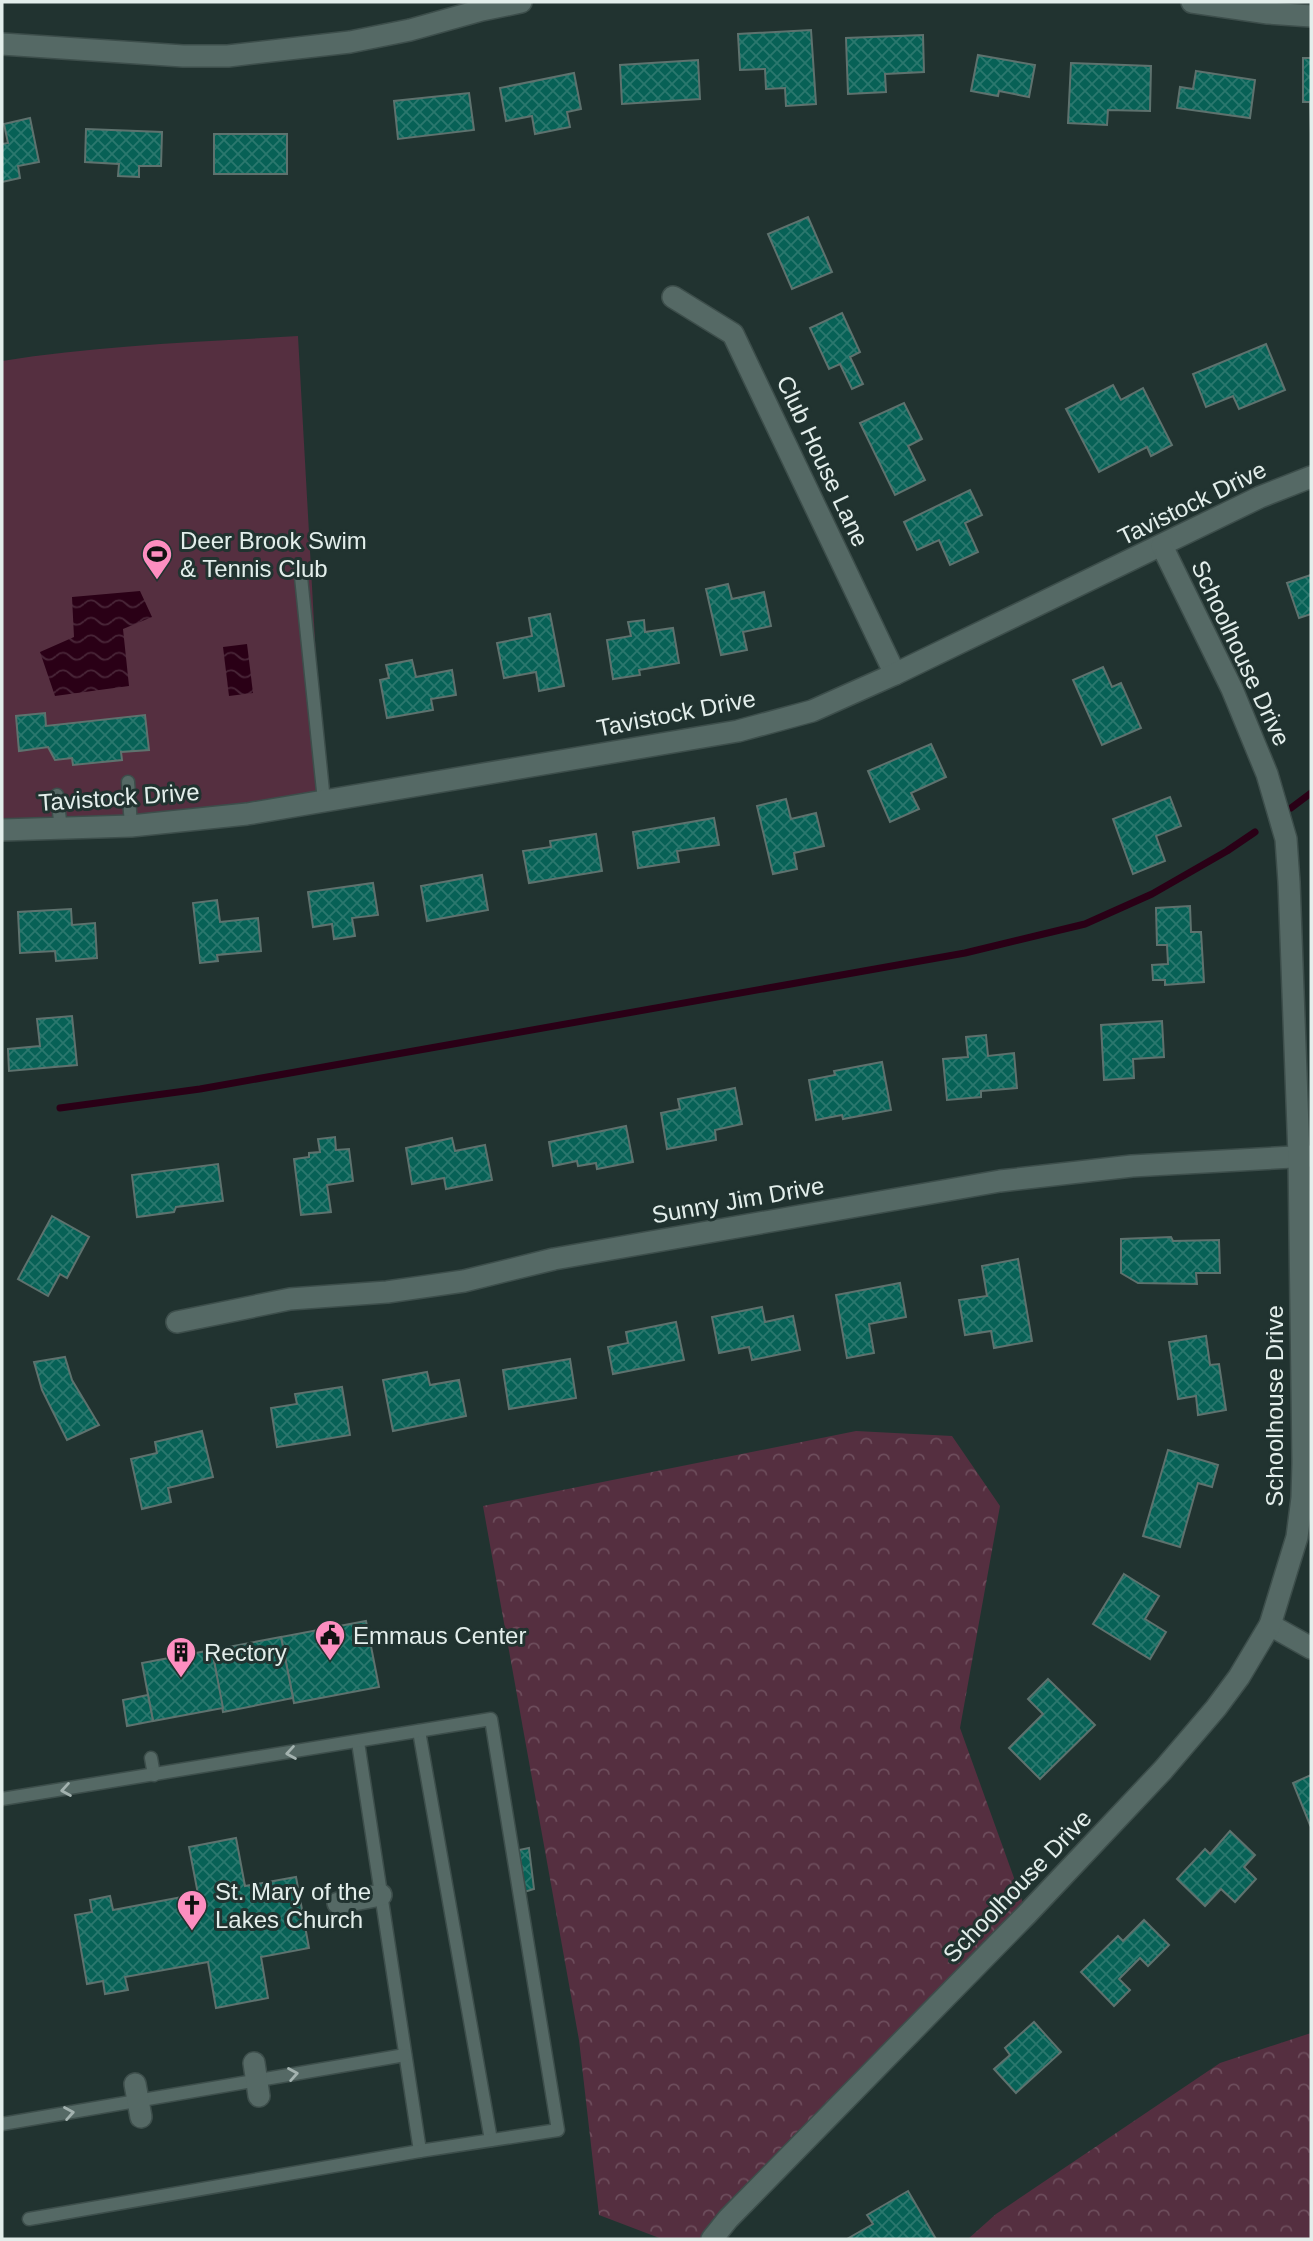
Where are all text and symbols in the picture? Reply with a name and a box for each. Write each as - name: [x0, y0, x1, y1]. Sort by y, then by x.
- street label: Club House Lane: [772, 371, 874, 551]
- street label: Tavistock Drive: [1114, 455, 1270, 551]
- place label: Deer Brook Swim & Tennis Club: [180, 527, 367, 582]
- sports icon: Deer Brook Swim & Tennis Club: [140, 537, 174, 581]
- street label: Schoolhouse Drive: [1186, 556, 1296, 750]
- street label: Tavistock Drive: [594, 684, 758, 742]
- street label: Tavistock Drive: [38, 778, 200, 816]
- street label: Sunny Jim Drive: [650, 1172, 826, 1228]
- street label: Schoolhouse Drive: [1261, 1305, 1288, 1507]
- public building icon: Emmaus Center: [313, 1618, 347, 1662]
- place label: Emmaus Center: [353, 1622, 526, 1649]
- building icon: Rectory: [164, 1635, 198, 1679]
- place label: Rectory: [204, 1639, 287, 1666]
- one-way arrow: [285, 1745, 297, 1760]
- one-way arrow: [61, 1782, 72, 1797]
- street label: Schoolhouse Drive: [937, 1804, 1097, 1968]
- place label: St. Mary of the Lakes Church: [215, 1878, 371, 1933]
- church icon: St. Mary of the Lakes Church: [175, 1888, 209, 1932]
- one-way arrow: [287, 2067, 299, 2082]
- one-way arrow: [63, 2106, 75, 2121]

